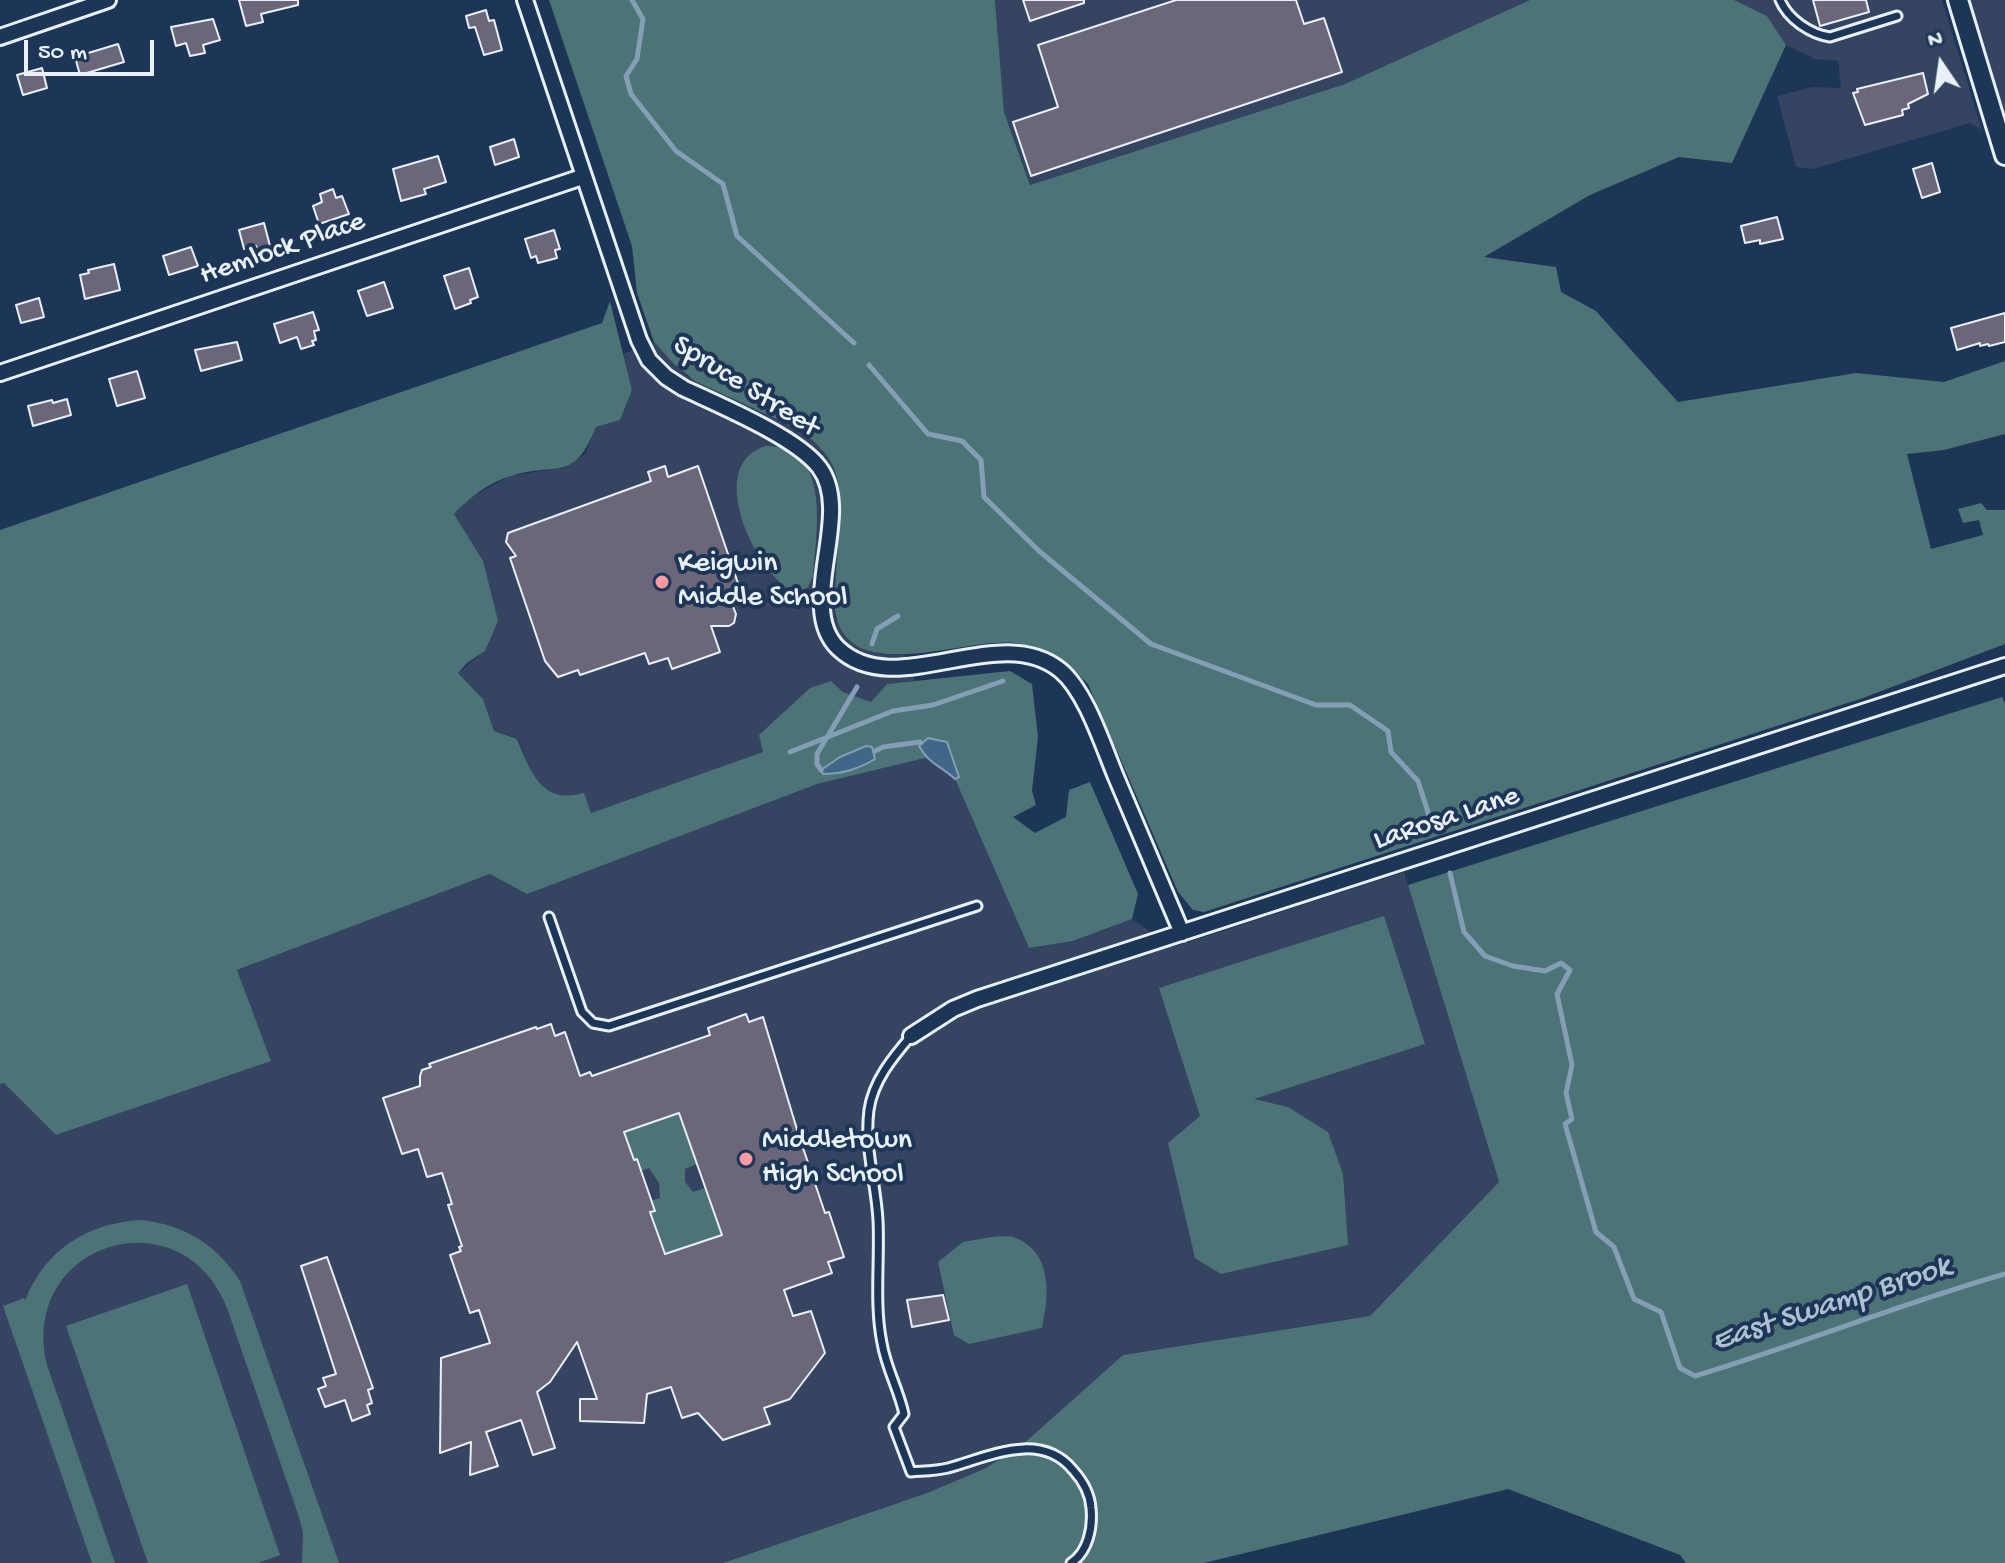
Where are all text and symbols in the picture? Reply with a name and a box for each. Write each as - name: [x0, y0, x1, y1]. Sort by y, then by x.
- scale bar: [28, 24, 158, 74]
- north arrow: [1901, 24, 1981, 104]
- text: N: [1926, 26, 1946, 55]
- text: 50 m: [38, 39, 87, 68]
- street label: Hemlock Place: [196, 205, 370, 295]
- street label: Spruce Street: [665, 329, 825, 447]
- place label: Keigwin Middle School: [678, 547, 848, 618]
- marker: Keigwin Middle School: [653, 573, 671, 591]
- street label: LaRosa Lane: [1370, 780, 1524, 860]
- place label: Middletown High School: [762, 1124, 912, 1194]
- marker: Middletown High School: [737, 1150, 755, 1168]
- water label: East Swamp Brook: [1708, 1249, 1956, 1363]

